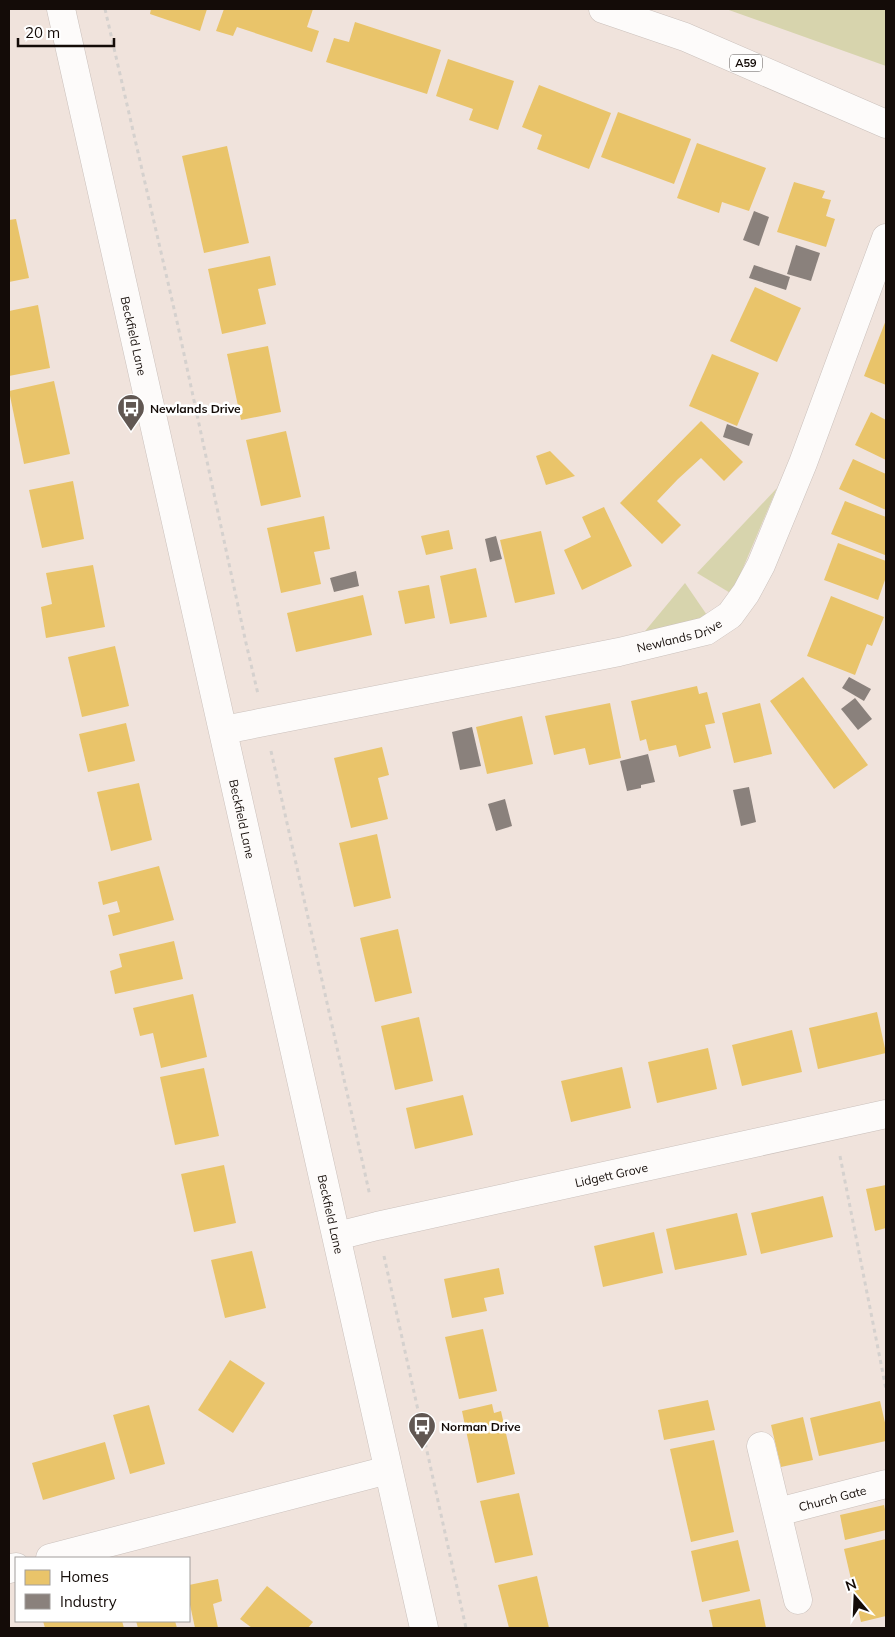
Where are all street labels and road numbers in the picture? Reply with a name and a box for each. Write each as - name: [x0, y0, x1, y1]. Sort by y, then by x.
- road number: A59: [730, 54, 762, 72]
- street label: Beckfield Lane: [118, 295, 150, 377]
- street label: Newlands Drive: [635, 615, 724, 655]
- street label: Beckfield Lane: [226, 778, 259, 860]
- street label: Lidgett Grove: [573, 1159, 649, 1190]
- street label: Beckfield Lane: [315, 1173, 347, 1255]
- street label: Church Gate: [797, 1482, 868, 1514]

